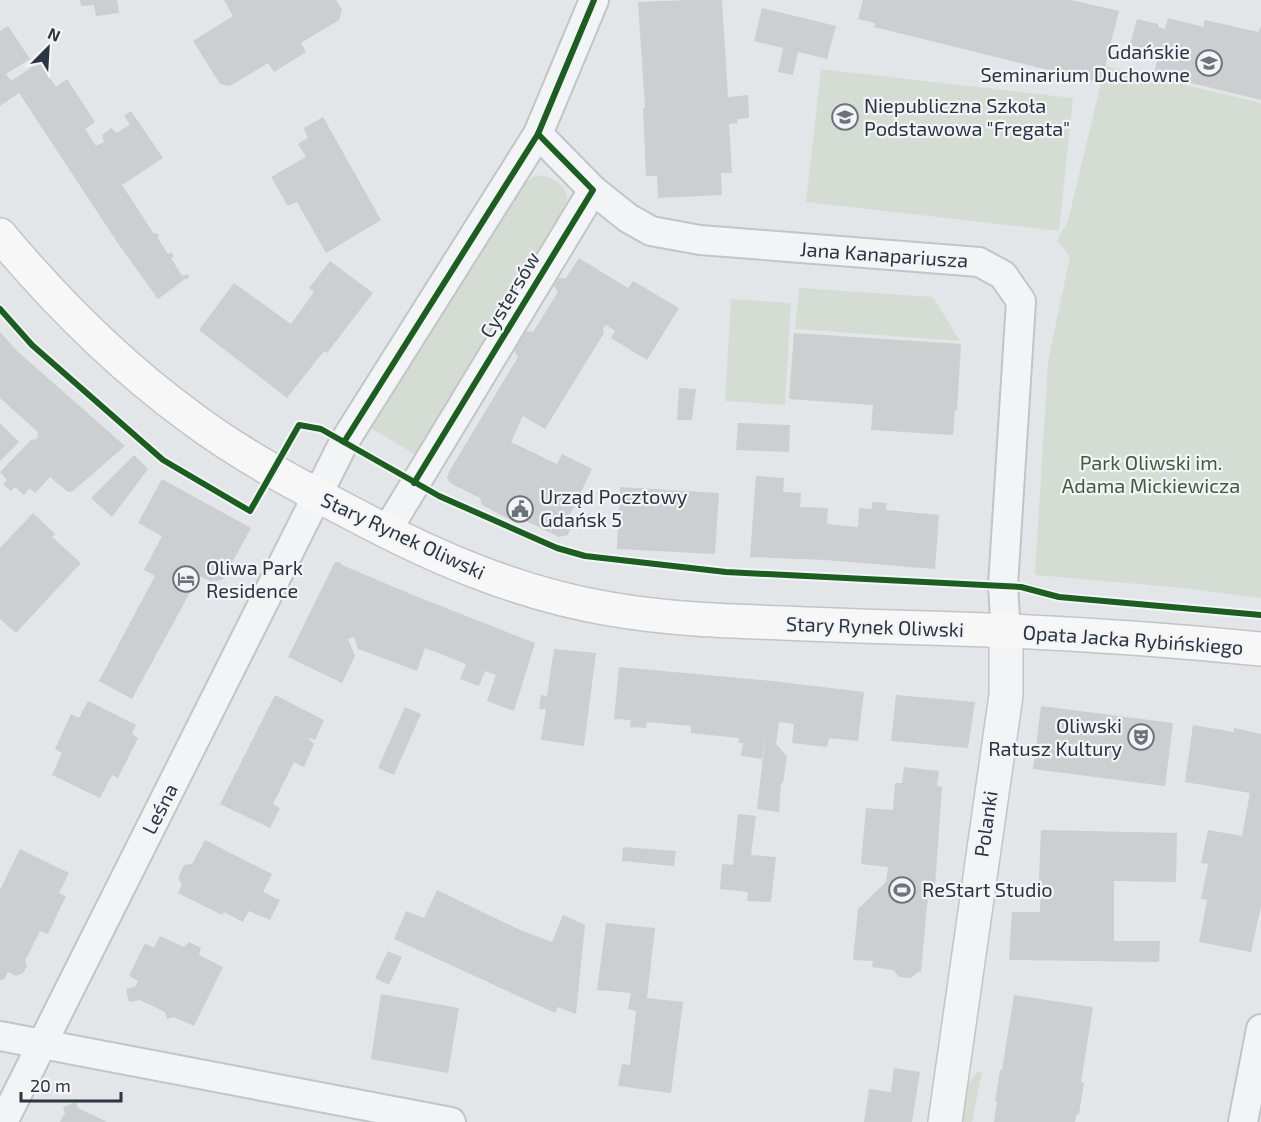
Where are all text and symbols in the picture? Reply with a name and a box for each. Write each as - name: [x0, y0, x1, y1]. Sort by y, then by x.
- north arrow: [18, 18, 78, 78]
- text: N: [45, 23, 63, 45]
- place label: Gdańskie Seminarium Duchowne: [980, 39, 1190, 86]
- school or university icon: Gdańskie Seminarium Duchowne: [1194, 48, 1224, 78]
- place label: Niepubliczna Szkoła Podstawowa "Fregata": [864, 93, 1070, 140]
- school or university icon: Niepubliczna Szkoła Podstawowa "Fregata": [830, 102, 860, 132]
- street label: Jana Kanapariusza: [799, 236, 969, 272]
- street label: Cystersów: [474, 247, 544, 342]
- park label: Park Oliwski im. Adama Mickiewicza: [1062, 450, 1240, 497]
- place label: Urząd Pocztowy Gdańsk 5: [540, 484, 688, 531]
- street label: Stary Rynek Oliwski: [318, 487, 489, 584]
- public building icon: Urząd Pocztowy Gdańsk 5: [505, 494, 535, 524]
- place label: Oliwa Park Residence: [206, 555, 303, 602]
- hotel icon: Oliwa Park Residence: [171, 564, 201, 594]
- street label: Stary Rynek Oliwski: [786, 611, 964, 641]
- street label: Opata Jacka Rybińskiego: [1022, 619, 1244, 659]
- place label: Oliwski Ratusz Kultury: [988, 713, 1122, 760]
- theatre icon: Oliwski Ratusz Kultury: [1126, 722, 1156, 752]
- street label: Leśna: [136, 779, 182, 838]
- street label: Polanki: [968, 789, 1002, 859]
- sports icon: ReStart Studio: [887, 875, 917, 905]
- place label: ReStart Studio: [922, 877, 1053, 901]
- scale bar: [21, 1065, 122, 1103]
- text: 20 m: [30, 1074, 71, 1096]

